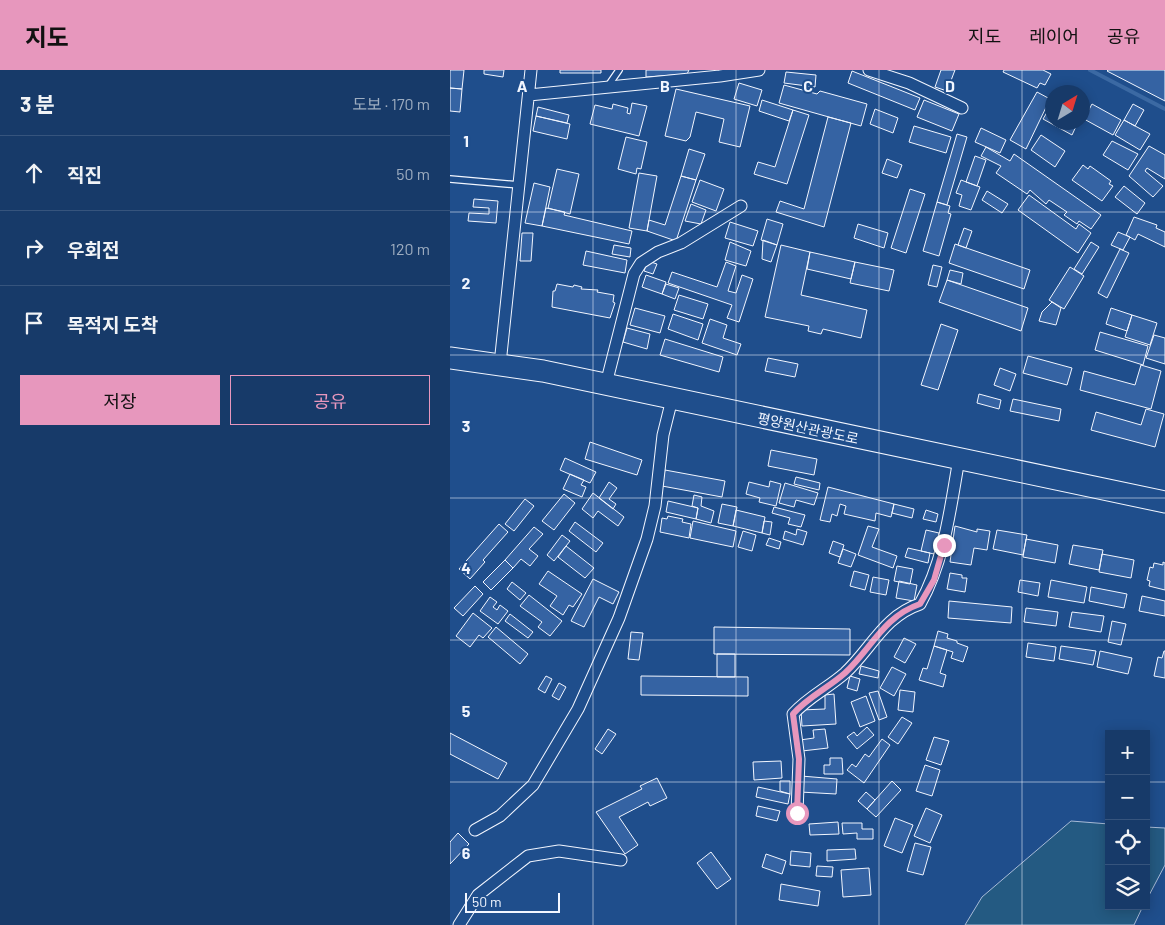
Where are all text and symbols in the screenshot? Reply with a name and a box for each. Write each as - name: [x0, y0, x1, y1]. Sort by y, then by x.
- text: 지도: [25, 22, 69, 51]
- text: 지도: [968, 25, 1001, 47]
- text: 레이어: [1029, 25, 1079, 47]
- text: 공유: [1107, 25, 1140, 47]
- text: A: [517, 76, 528, 95]
- text: B: [660, 76, 670, 95]
- text: C: [803, 76, 813, 95]
- text: D: [945, 76, 955, 95]
- north arrow: [1045, 85, 1090, 130]
- text: 3 분: [20, 91, 55, 116]
- text: 도보 · 170 m: [352, 94, 430, 113]
- text: 1: [463, 131, 469, 150]
- icon: ahead: [20, 159, 48, 187]
- text: 직진: [67, 163, 102, 186]
- text: 50 m: [396, 164, 430, 183]
- icon: right: [20, 234, 48, 262]
- text: 우회전: [67, 238, 119, 261]
- text: 120 m: [390, 239, 430, 258]
- text: 2: [462, 273, 471, 292]
- icon: arrive: [20, 309, 48, 337]
- text: 목적지 도착: [67, 313, 158, 336]
- button: 저장: [20, 375, 220, 425]
- button: 공유: [230, 375, 430, 425]
- street label: 평양원산관광도로: [756, 409, 860, 447]
- text: 3: [462, 416, 470, 435]
- route end: [933, 534, 956, 557]
- text: 4: [461, 558, 471, 577]
- text: 5: [462, 701, 471, 720]
- map controls: [1105, 730, 1150, 910]
- button: +: [1105, 730, 1150, 775]
- button: −: [1105, 775, 1150, 820]
- route start: [786, 802, 809, 825]
- button: locate: [1105, 820, 1150, 865]
- text: 6: [462, 843, 471, 862]
- button: layers: [1105, 865, 1150, 910]
- scale bar: [465, 890, 560, 913]
- text: 50 m: [472, 893, 501, 910]

